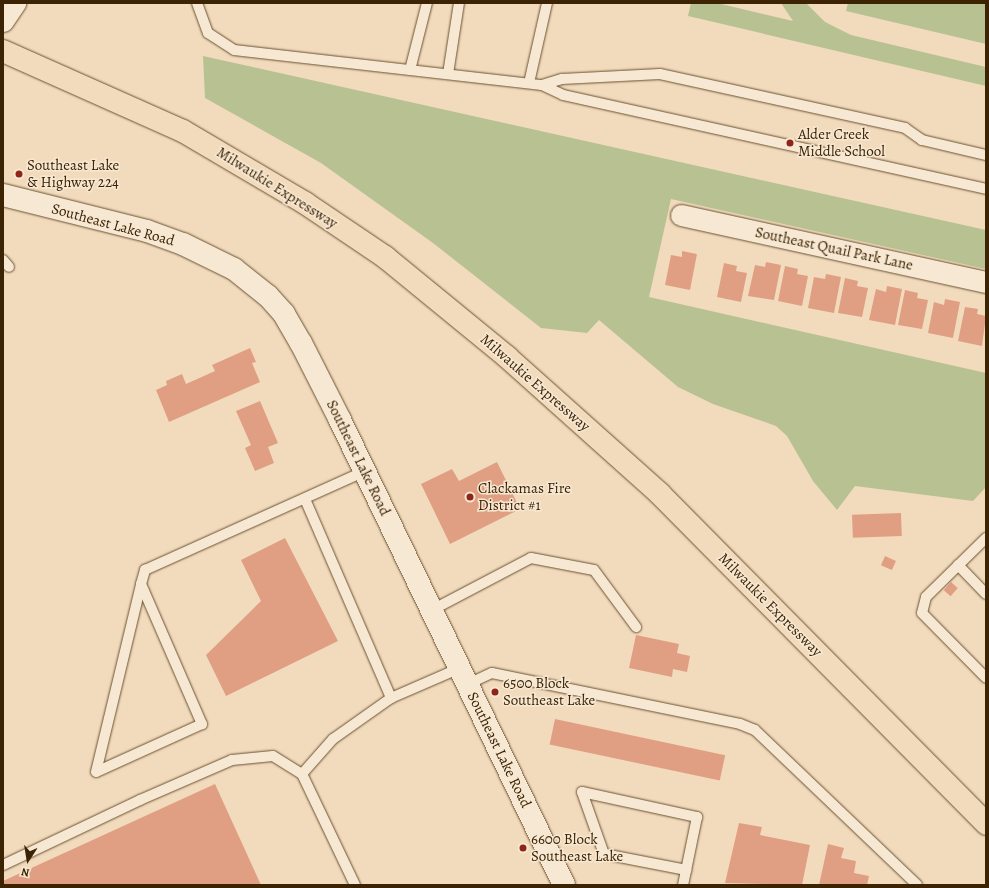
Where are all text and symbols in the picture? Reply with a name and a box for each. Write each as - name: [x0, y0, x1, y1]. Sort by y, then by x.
- place label: Alder Creek Middle School: [798, 125, 885, 160]
- marker: Alder Creek Middle School: [785, 138, 795, 148]
- street label: Milwaukie Expressway: [213, 143, 341, 233]
- place label: Southeast Lake & Highway 224: [27, 156, 119, 191]
- marker: Southeast Lake & Highway 224: [14, 169, 24, 179]
- street label: Southeast Lake Road: [50, 200, 176, 250]
- street label: Southeast Quail Park Lane: [753, 223, 915, 275]
- street label: Milwaukie Expressway: [477, 331, 593, 435]
- street label: Southeast Lake Road: [322, 397, 394, 519]
- place label: Clackamas Fire District #1: [478, 479, 571, 514]
- marker: Clackamas Fire District #1: [465, 492, 475, 502]
- street label: Milwaukie Expressway: [714, 549, 826, 661]
- place label: 6500 Block Southeast Lake: [503, 674, 595, 709]
- marker: 6500 Block Southeast Lake: [490, 687, 500, 697]
- street label: Southeast Lake Road: [463, 689, 535, 811]
- place label: 6600 Block Southeast Lake: [531, 830, 623, 865]
- north arrow: [8, 840, 48, 880]
- marker: 6600 Block Southeast Lake: [518, 843, 528, 853]
- text: N: [20, 864, 31, 880]

